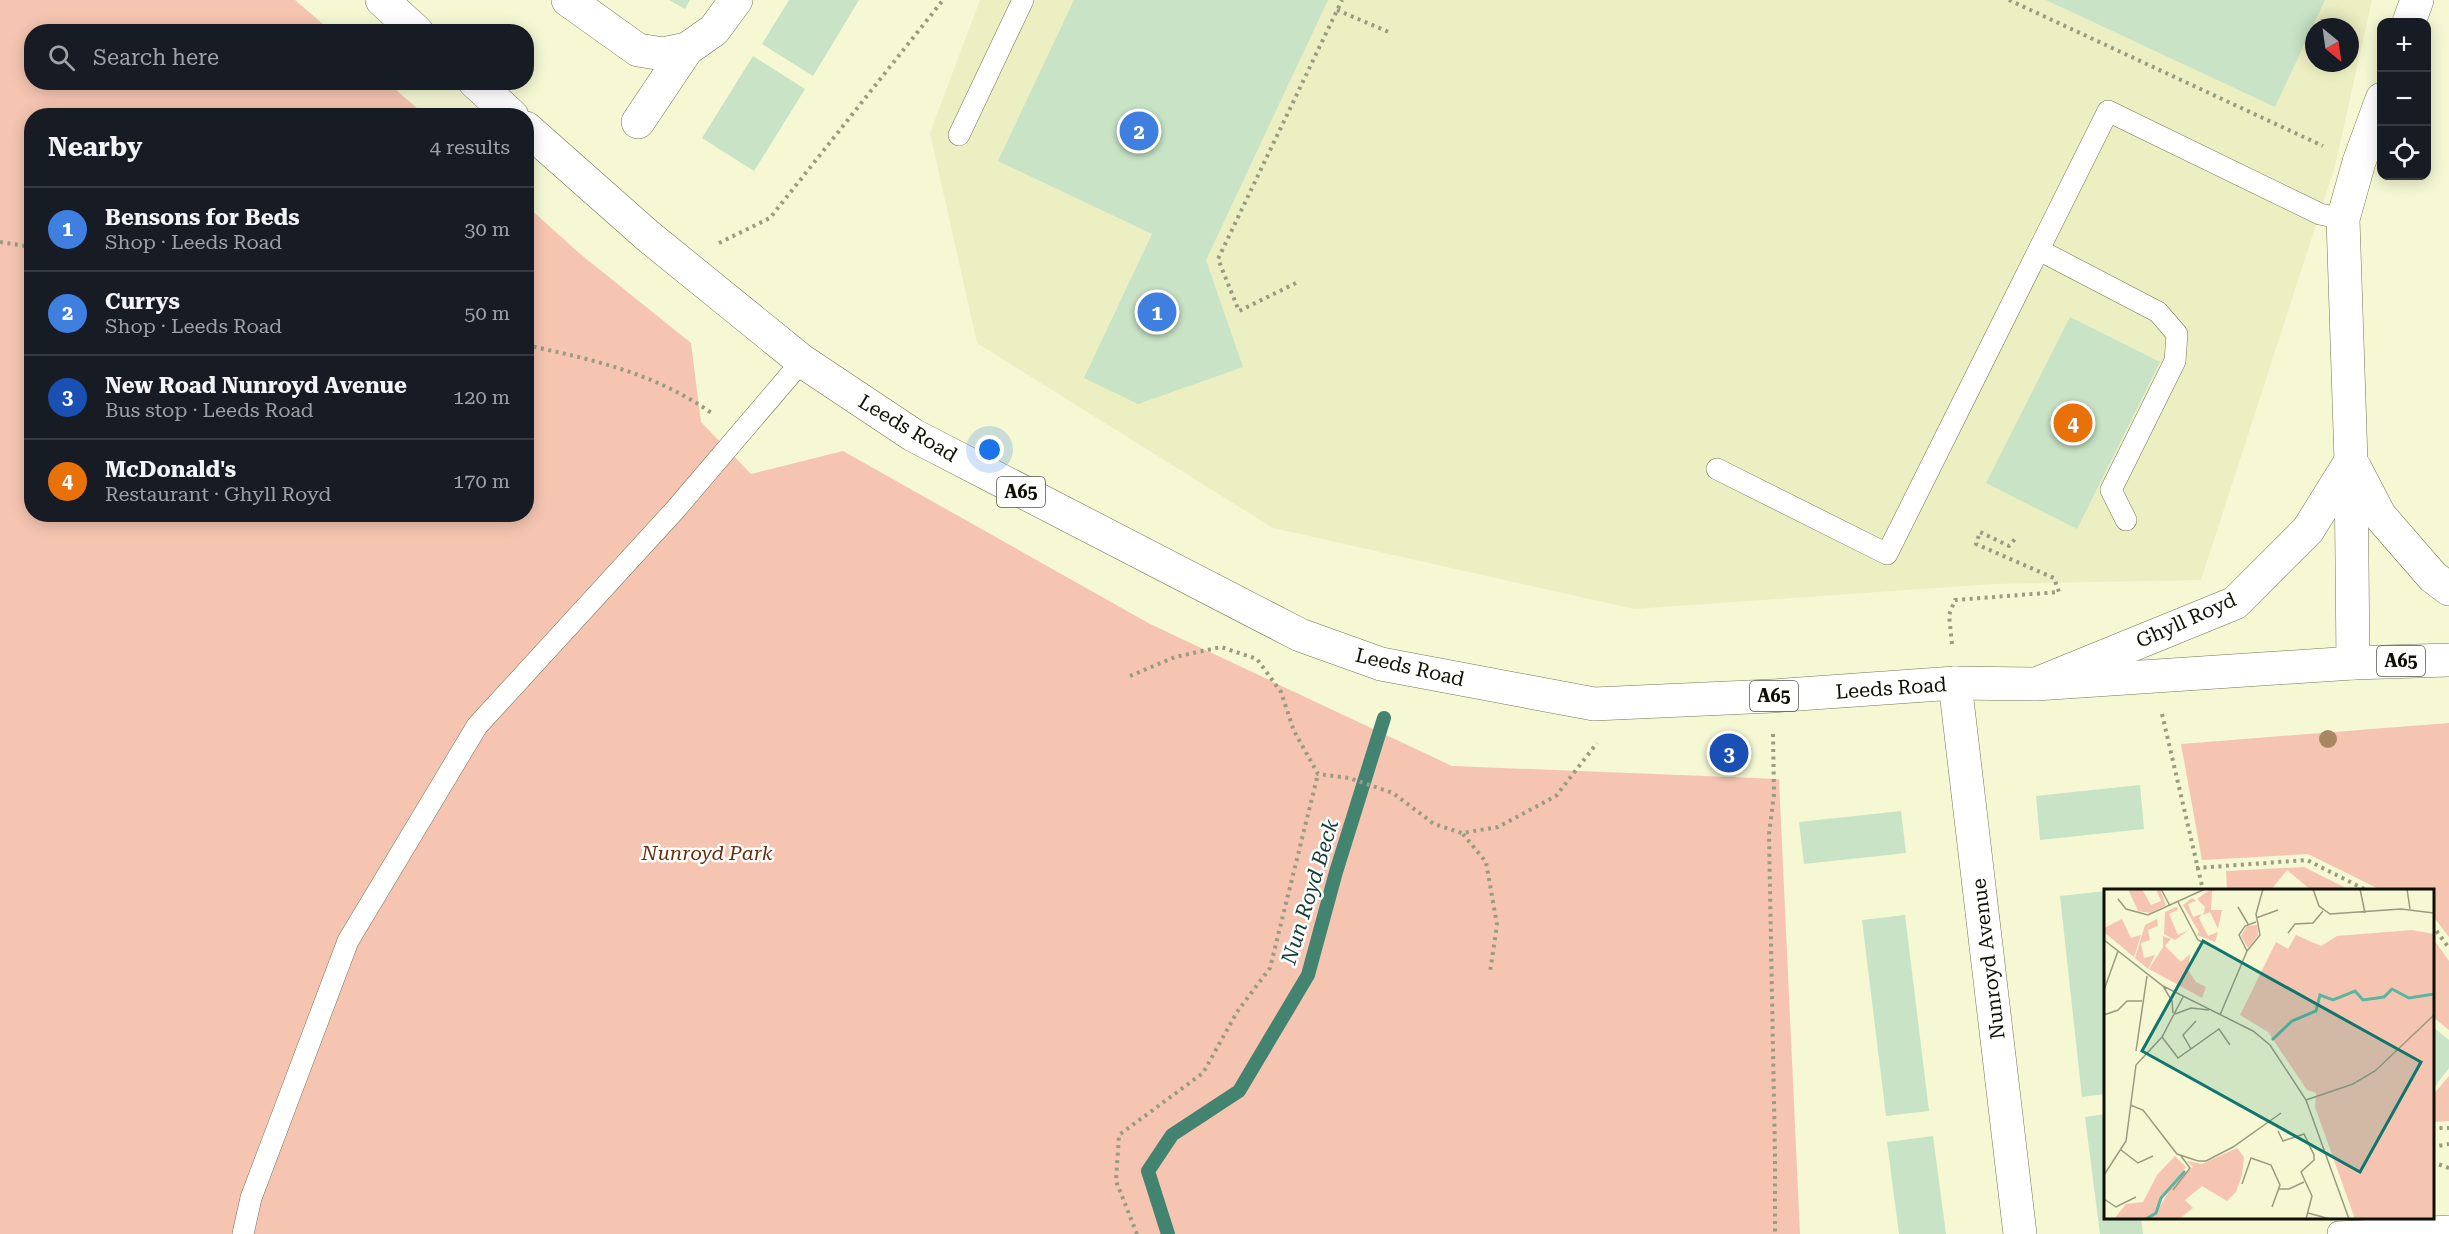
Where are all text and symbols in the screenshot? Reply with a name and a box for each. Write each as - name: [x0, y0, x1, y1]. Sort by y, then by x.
- north arrow: [2305, 18, 2359, 72]
- map controls: [2377, 18, 2431, 180]
- button: +: [2377, 18, 2431, 72]
- search box: [24, 24, 534, 90]
- icon: search: [45, 41, 78, 74]
- text: Search here: [93, 45, 219, 70]
- button: −: [2377, 72, 2431, 126]
- pin: 2: [1120, 108, 1158, 154]
- button: locate: [2377, 126, 2431, 180]
- text: Nearby: [48, 132, 142, 162]
- text: 4 results: [430, 135, 510, 159]
- text: Bensons for Beds: [105, 205, 300, 230]
- text: 1: [62, 217, 73, 241]
- text: 30 m: [464, 217, 510, 241]
- text: Shop · Leeds Road: [105, 230, 282, 254]
- text: Currys: [105, 289, 180, 314]
- pin: 1: [1138, 290, 1176, 334]
- text: 2: [62, 301, 73, 325]
- text: 50 m: [464, 301, 510, 325]
- text: Shop · Leeds Road: [105, 314, 282, 338]
- text: New Road Nunroyd Avenue: [105, 373, 407, 398]
- text: 3: [62, 385, 73, 409]
- text: 120 m: [453, 385, 510, 409]
- street label: Leeds Road: [854, 389, 962, 467]
- text: Bus stop · Leeds Road: [105, 398, 314, 422]
- pin: 4: [2054, 400, 2092, 446]
- your location: [975, 435, 1004, 464]
- text: McDonald's: [105, 457, 236, 482]
- text: 4: [62, 469, 73, 493]
- text: 170 m: [453, 469, 510, 493]
- road number: A65: [997, 477, 1045, 507]
- text: Restaurant · Ghyll Royd: [105, 482, 331, 506]
- street label: Ghyll Royd: [2132, 587, 2240, 653]
- street label: Leeds Road: [1353, 643, 1467, 691]
- road number: A65: [2377, 646, 2425, 676]
- street label: Leeds Road: [1835, 672, 1947, 704]
- road number: A65: [1750, 681, 1798, 711]
- pin: 3: [1710, 730, 1748, 776]
- water label: Nun Royd Beck: [1276, 816, 1344, 968]
- park label: Nunroyd Park: [641, 841, 773, 865]
- street label: Nunroyd Avenue: [1966, 877, 2010, 1041]
- inset map: [2104, 889, 2434, 1219]

